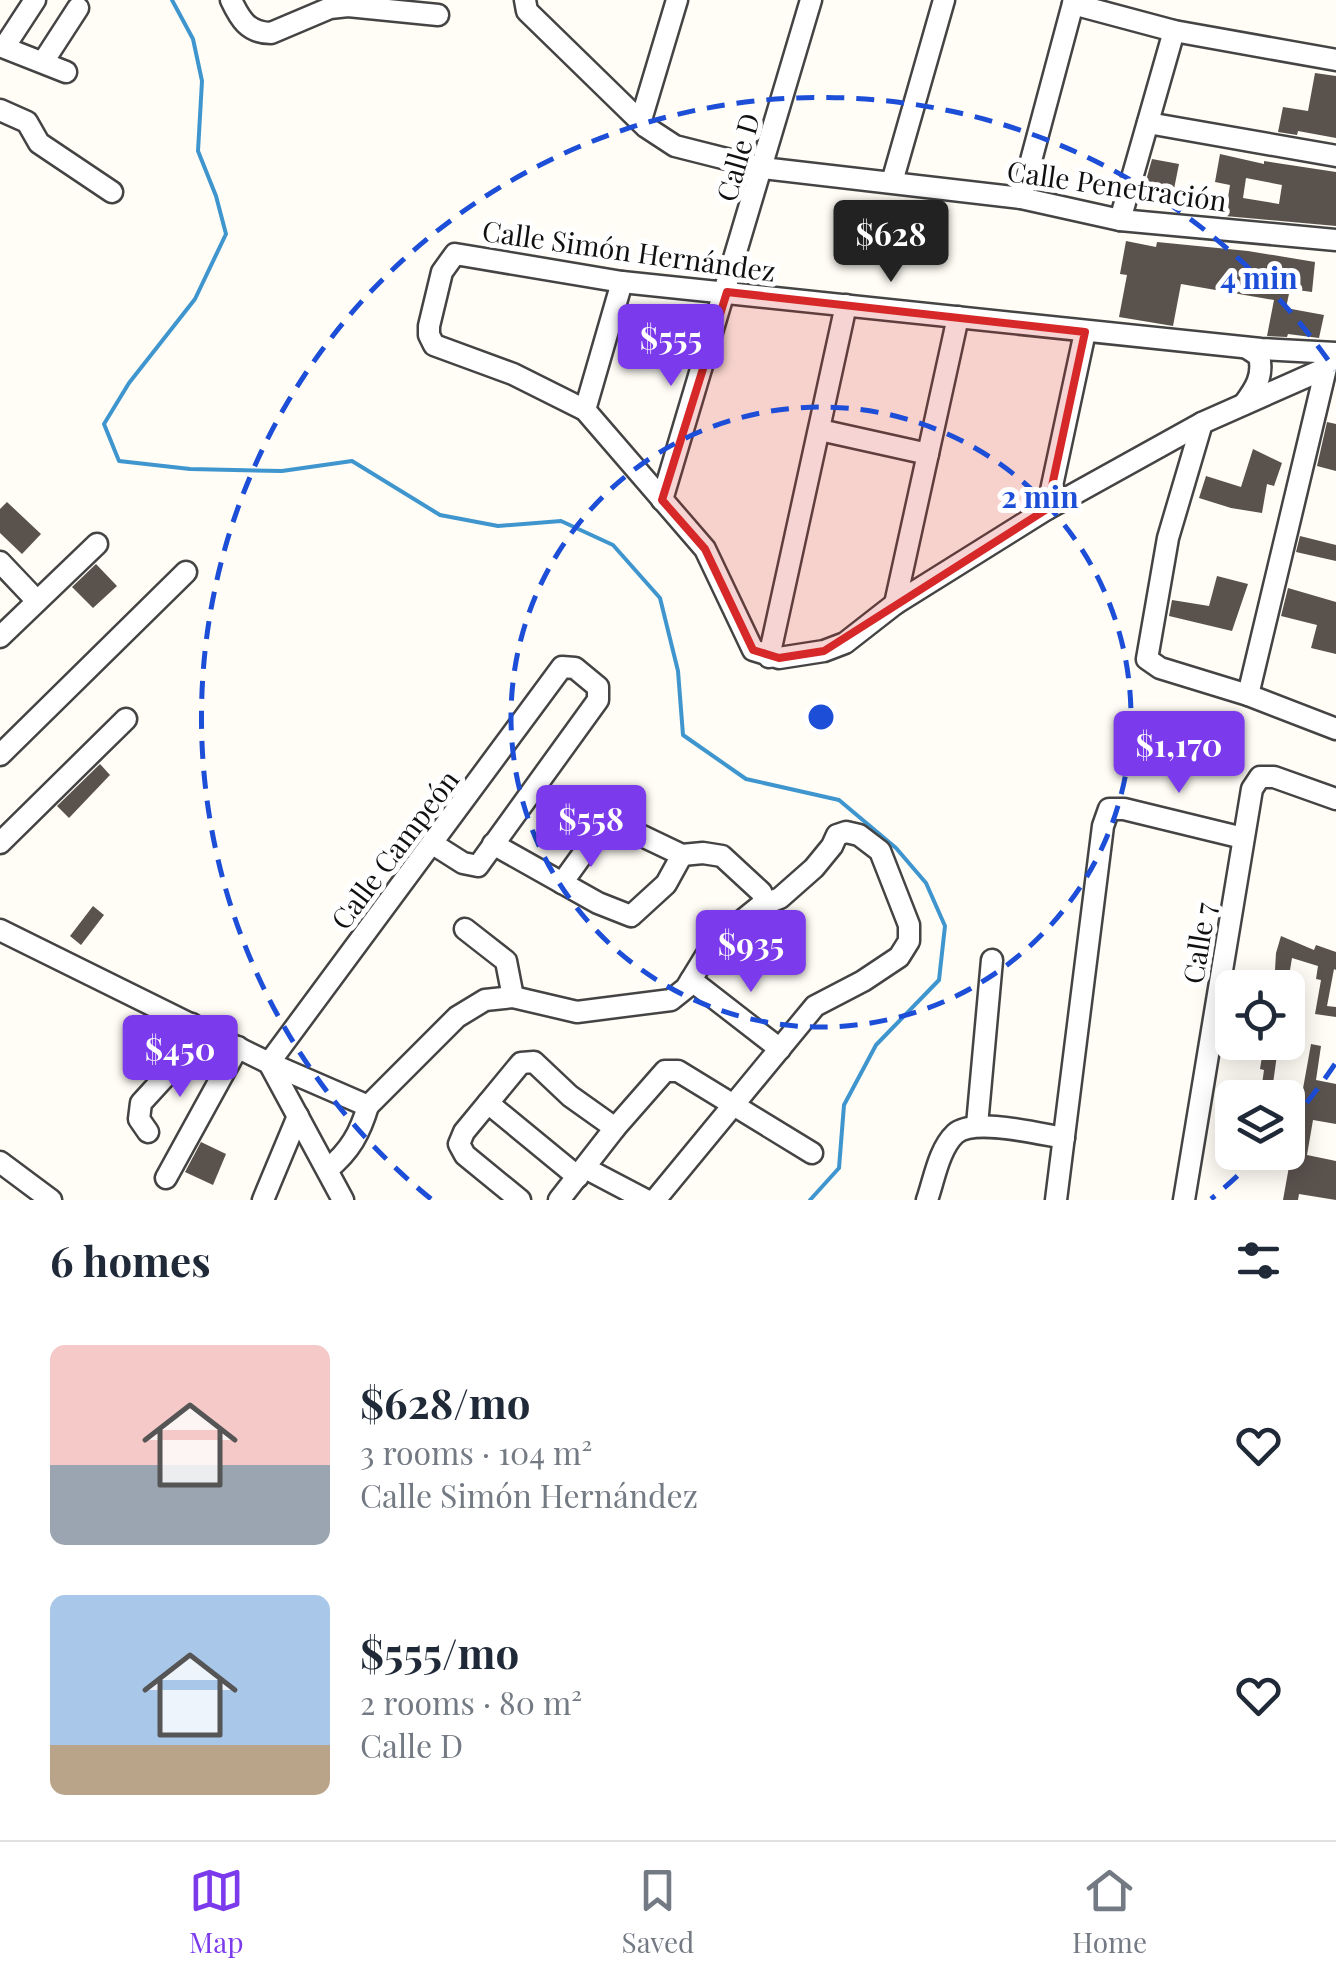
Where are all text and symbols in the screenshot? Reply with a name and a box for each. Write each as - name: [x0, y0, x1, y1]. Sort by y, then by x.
- street label: Calle D: [707, 108, 767, 206]
- street label: Calle Penetración: [1005, 151, 1229, 219]
- pin: $628: [832, 200, 950, 285]
- street label: Calle Simón Hernández: [480, 211, 778, 289]
- text: $628: [855, 211, 927, 254]
- text: 4 min: [1220, 257, 1298, 297]
- pin: $555: [612, 304, 730, 389]
- text: $555: [640, 315, 702, 358]
- text: 2 min: [1001, 476, 1079, 516]
- centre of rings: [803, 699, 839, 735]
- pin: $1,170: [1098, 711, 1260, 796]
- text: $1,170: [1136, 722, 1222, 765]
- street label: Calle Campeón: [322, 762, 466, 936]
- pin: $558: [532, 785, 650, 870]
- text: $558: [558, 796, 624, 839]
- street label: Calle 7: [1173, 899, 1223, 986]
- pin: $935: [692, 910, 810, 995]
- text: $935: [718, 921, 784, 964]
- map controls: [1215, 970, 1305, 1170]
- button: locate: [1215, 970, 1305, 1060]
- pin: $450: [121, 1015, 239, 1100]
- text: $450: [145, 1026, 215, 1069]
- button: layers: [1215, 1080, 1305, 1170]
- text: 6 homes: [50, 1232, 211, 1288]
- icon: filters: [1231, 1233, 1286, 1288]
- text: $628/mo: [360, 1374, 530, 1430]
- icon: home: [130, 1385, 250, 1505]
- icon: heart: [1231, 1418, 1286, 1473]
- text: 3 rooms · 104 m²: [360, 1430, 592, 1473]
- text: Calle Simón Hernández: [360, 1473, 698, 1516]
- text: $555/mo: [360, 1624, 519, 1680]
- icon: home: [130, 1635, 250, 1755]
- icon: heart: [1231, 1668, 1286, 1723]
- text: 2 rooms · 80 m²: [360, 1680, 582, 1723]
- text: Calle D: [360, 1723, 463, 1766]
- tab: Map: [189, 1863, 244, 1960]
- tab: Saved: [622, 1863, 694, 1960]
- tab: Home: [1072, 1863, 1147, 1960]

